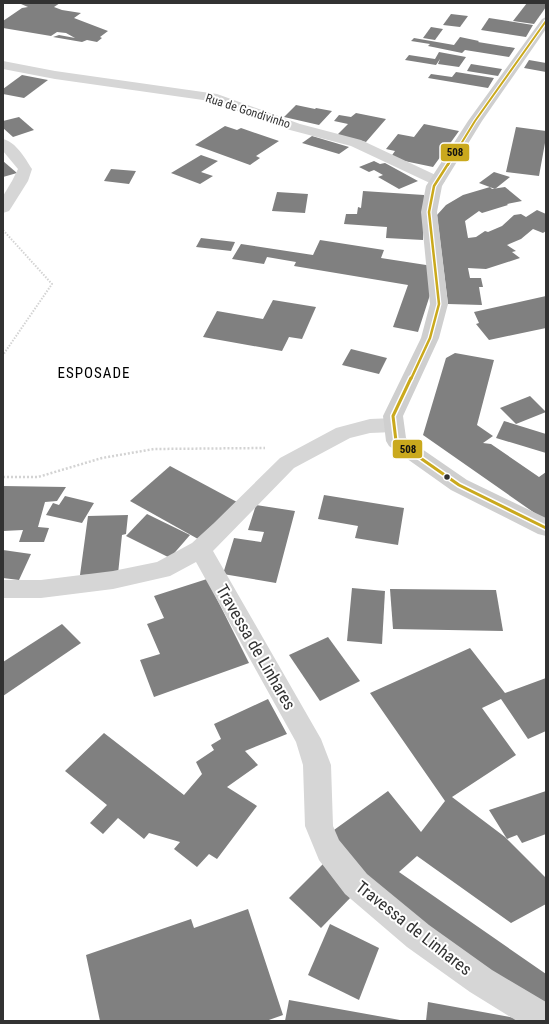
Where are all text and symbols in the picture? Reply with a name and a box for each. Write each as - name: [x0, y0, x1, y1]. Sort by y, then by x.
- street label: Rua de Gondivinho: [204, 91, 292, 131]
- line badge: 508: [440, 143, 470, 162]
- text: 508: [447, 146, 464, 159]
- district label: ESPOSADE: [57, 364, 131, 382]
- line badge: 508: [392, 439, 423, 459]
- text: 508: [400, 443, 417, 456]
- unlabelled marker: [442, 472, 452, 482]
- street label: Travessa de Linhares: [212, 581, 300, 713]
- street label: Travessa de Linhares: [352, 877, 476, 979]

